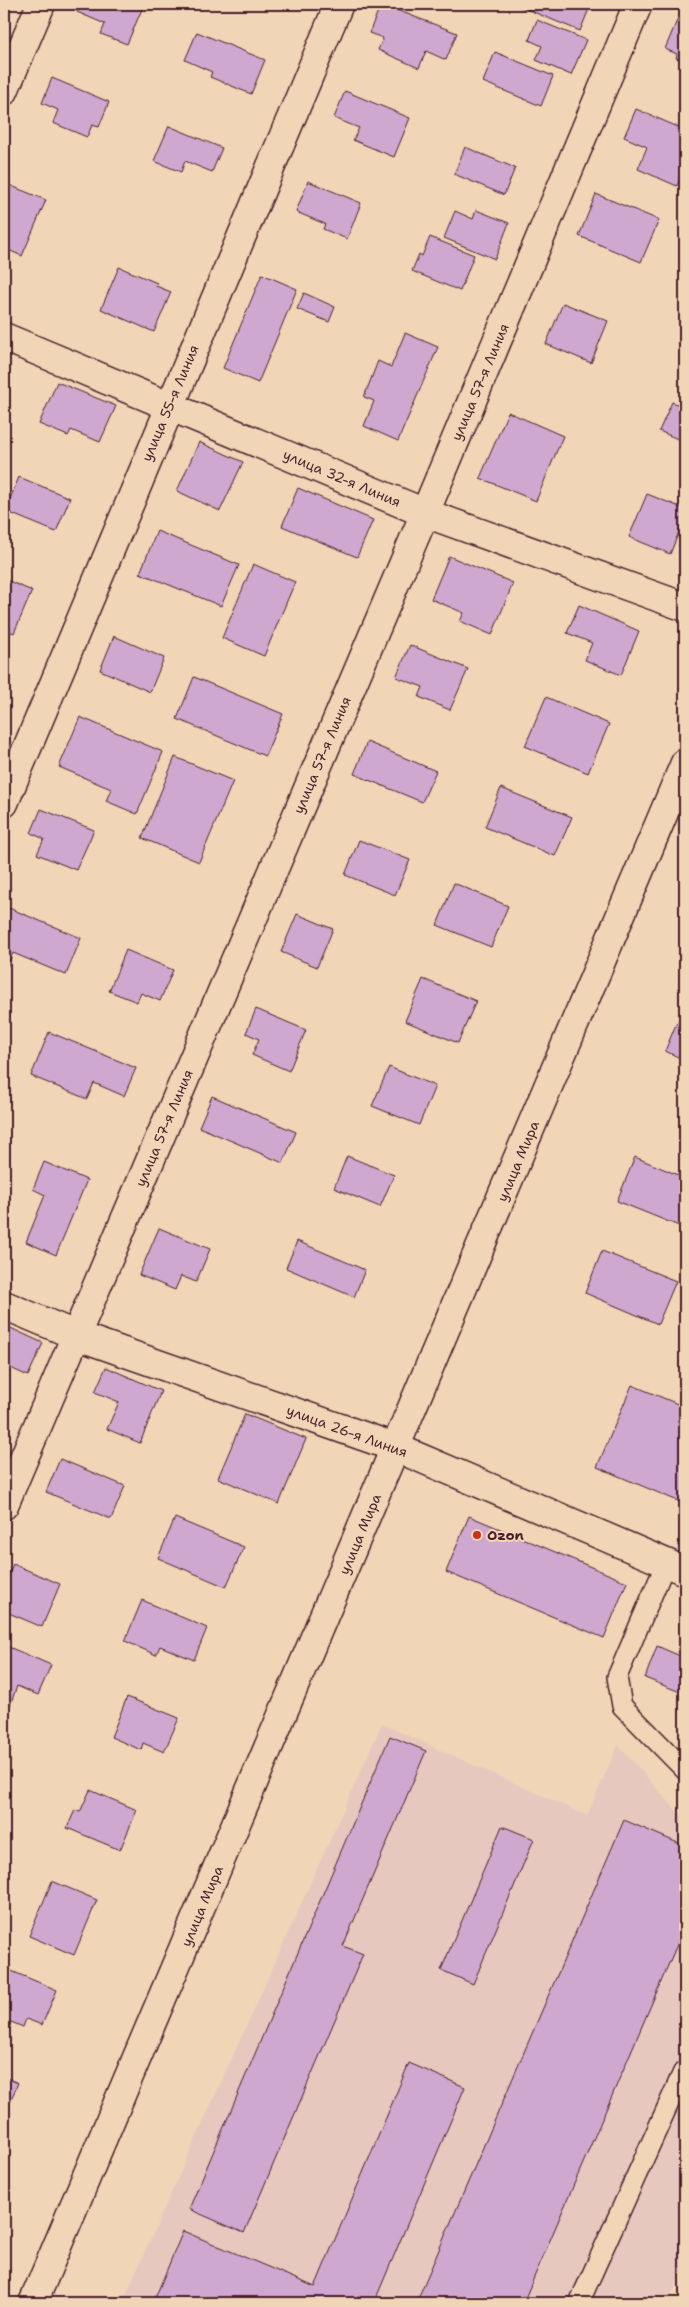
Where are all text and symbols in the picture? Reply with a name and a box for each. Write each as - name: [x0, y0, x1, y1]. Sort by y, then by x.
- street label: улица 57-я Линия: [447, 321, 513, 443]
- street label: улица 55-я Линия: [137, 342, 203, 464]
- street label: улица 32-я Линия: [280, 445, 404, 511]
- street label: улица 57-я Линия: [289, 694, 355, 816]
- street label: улица 57-я Линия: [131, 1067, 197, 1189]
- street label: улица Мира: [493, 1118, 543, 1204]
- street label: улица 26-я Линия: [284, 1401, 410, 1461]
- street label: улица Мира: [335, 1491, 385, 1577]
- place label: Ozon: [487, 1526, 524, 1544]
- marker: Ozon: [471, 1529, 483, 1541]
- street label: улица Мира: [177, 1863, 227, 1949]

